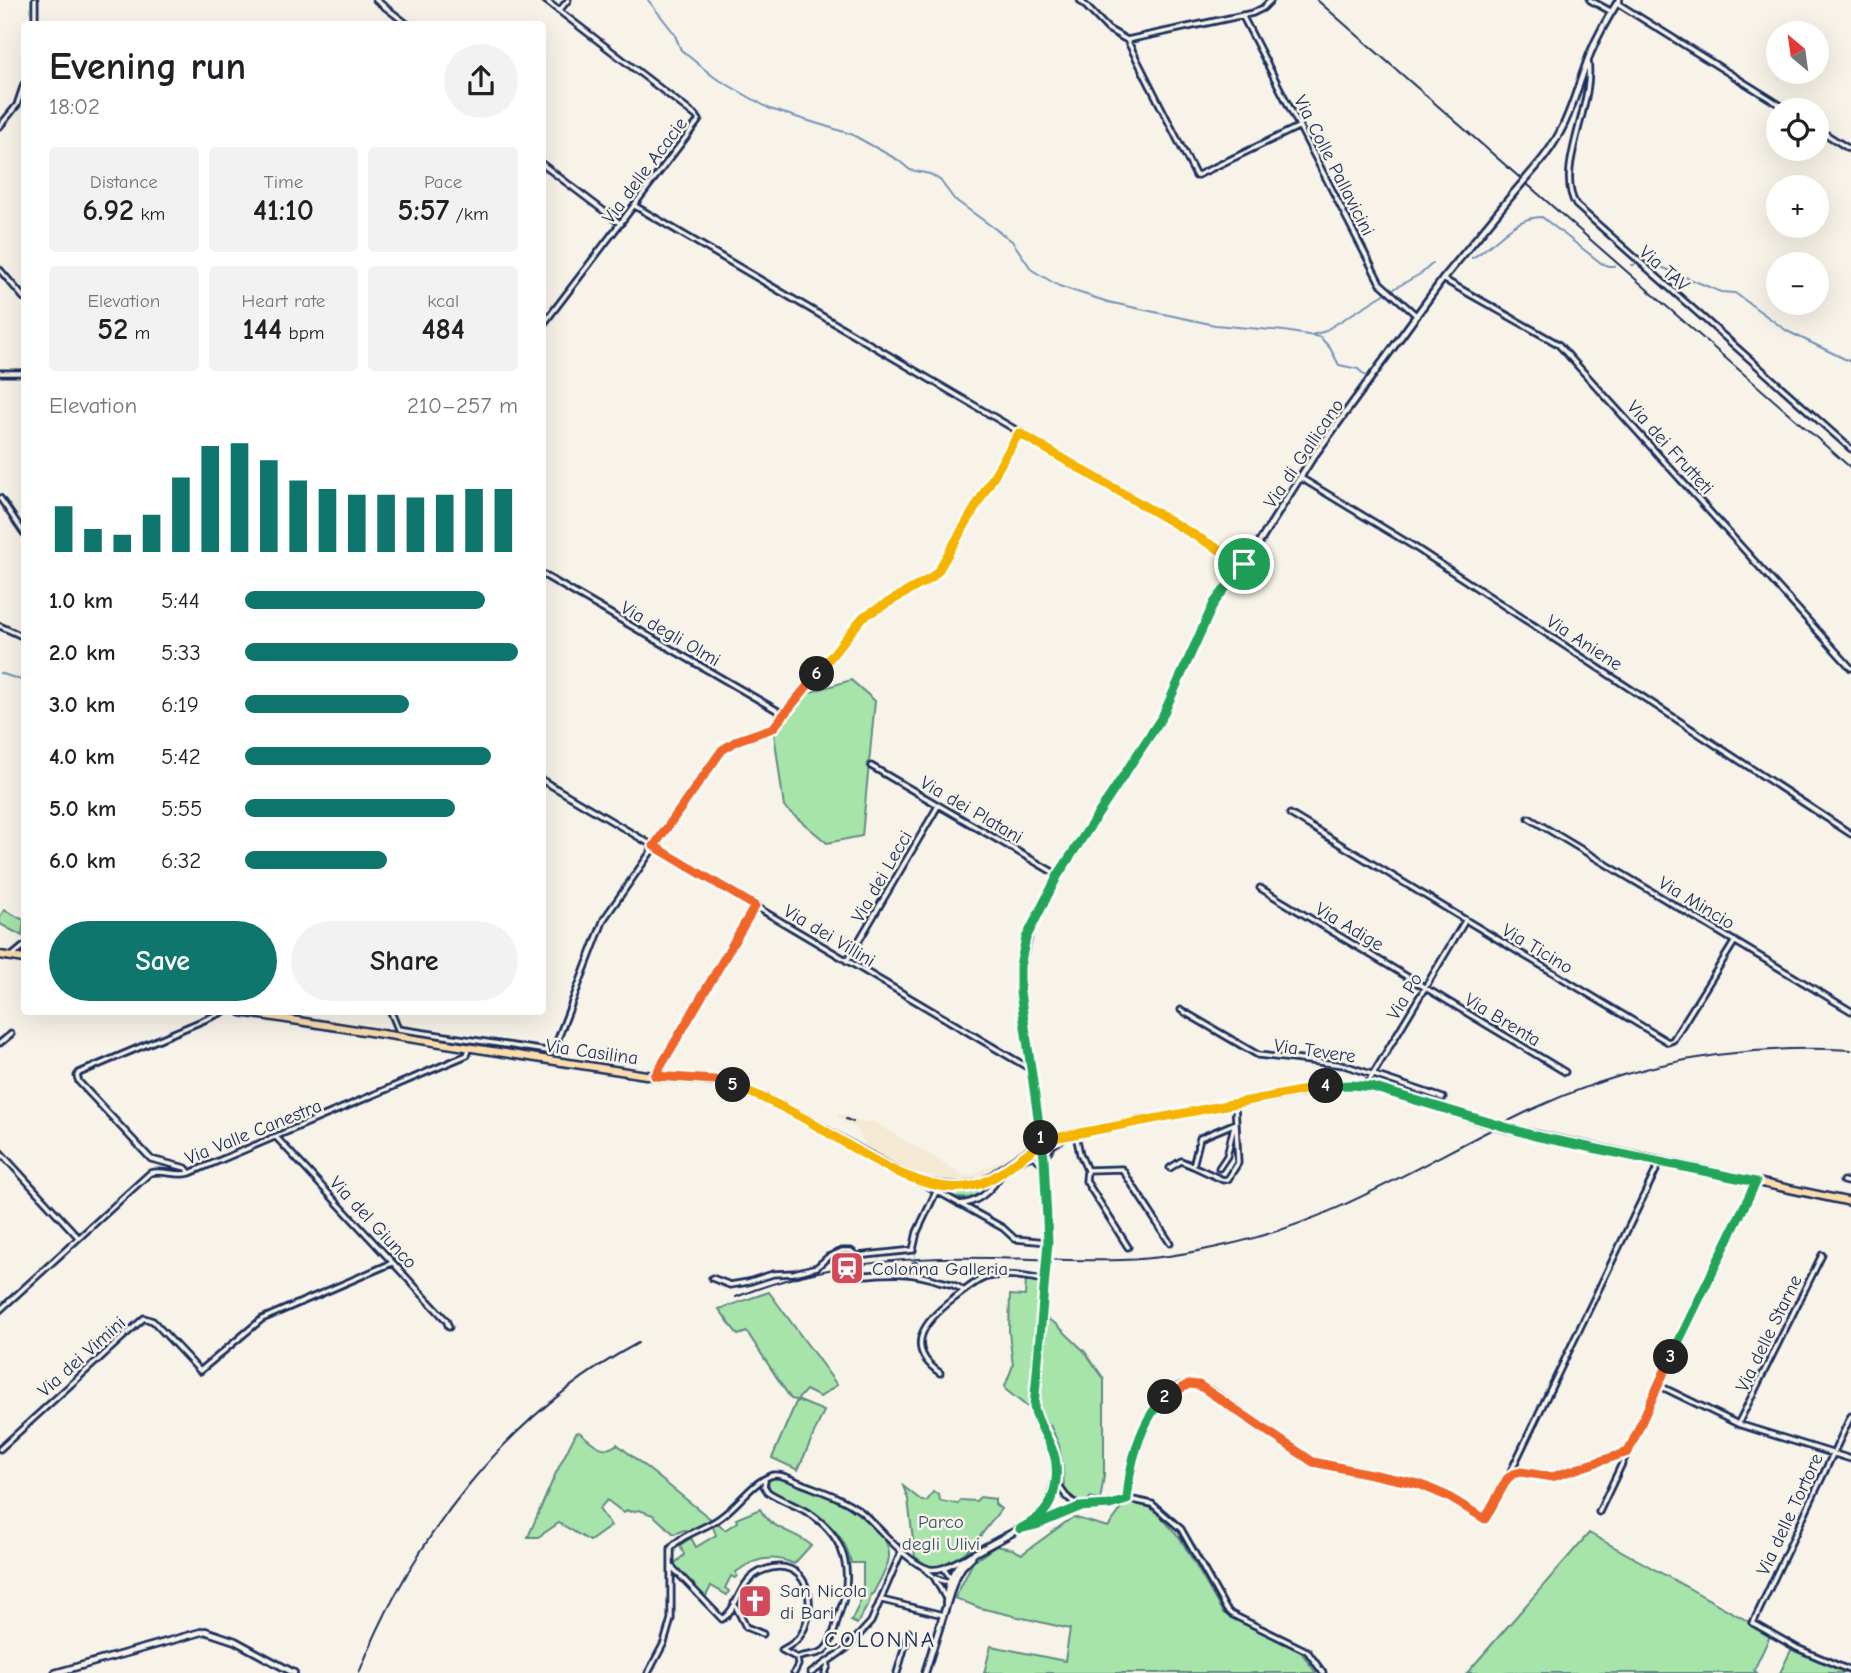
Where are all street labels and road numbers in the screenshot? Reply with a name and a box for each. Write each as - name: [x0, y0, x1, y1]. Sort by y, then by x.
- street label: Via Colle Pallavicini: [1289, 91, 1379, 239]
- street label: Via delle Acacie: [598, 113, 692, 228]
- street label: Via TAV: [1635, 241, 1695, 297]
- street label: Via di Gallicano: [1259, 395, 1348, 512]
- street label: Via dei Frutteti: [1622, 396, 1718, 499]
- street label: Via degli Olmi: [617, 596, 724, 671]
- street label: Via Aniene: [1542, 610, 1627, 676]
- street label: Via dei Platani: [916, 772, 1027, 848]
- street label: Via dei Lecci: [847, 827, 917, 926]
- street label: Via Mincio: [1654, 872, 1739, 934]
- street label: Via Adige: [1311, 898, 1388, 956]
- street label: Via dei Villini: [780, 900, 879, 972]
- street label: Via Ticino: [1498, 919, 1577, 979]
- street label: Via Po: [1382, 969, 1427, 1024]
- street label: Via Brenta: [1461, 989, 1544, 1051]
- street label: Via Tevere: [1273, 1034, 1357, 1068]
- street label: Via Casilina: [544, 1035, 640, 1069]
- street label: Via Valle Canestra: [182, 1094, 325, 1169]
- street label: Via del Giunco: [325, 1172, 422, 1273]
- street label: Via delle Starne: [1731, 1271, 1807, 1395]
- street label: Via dei Vimini: [33, 1312, 130, 1402]
- street label: Via delle Tortore: [1752, 1450, 1828, 1579]

